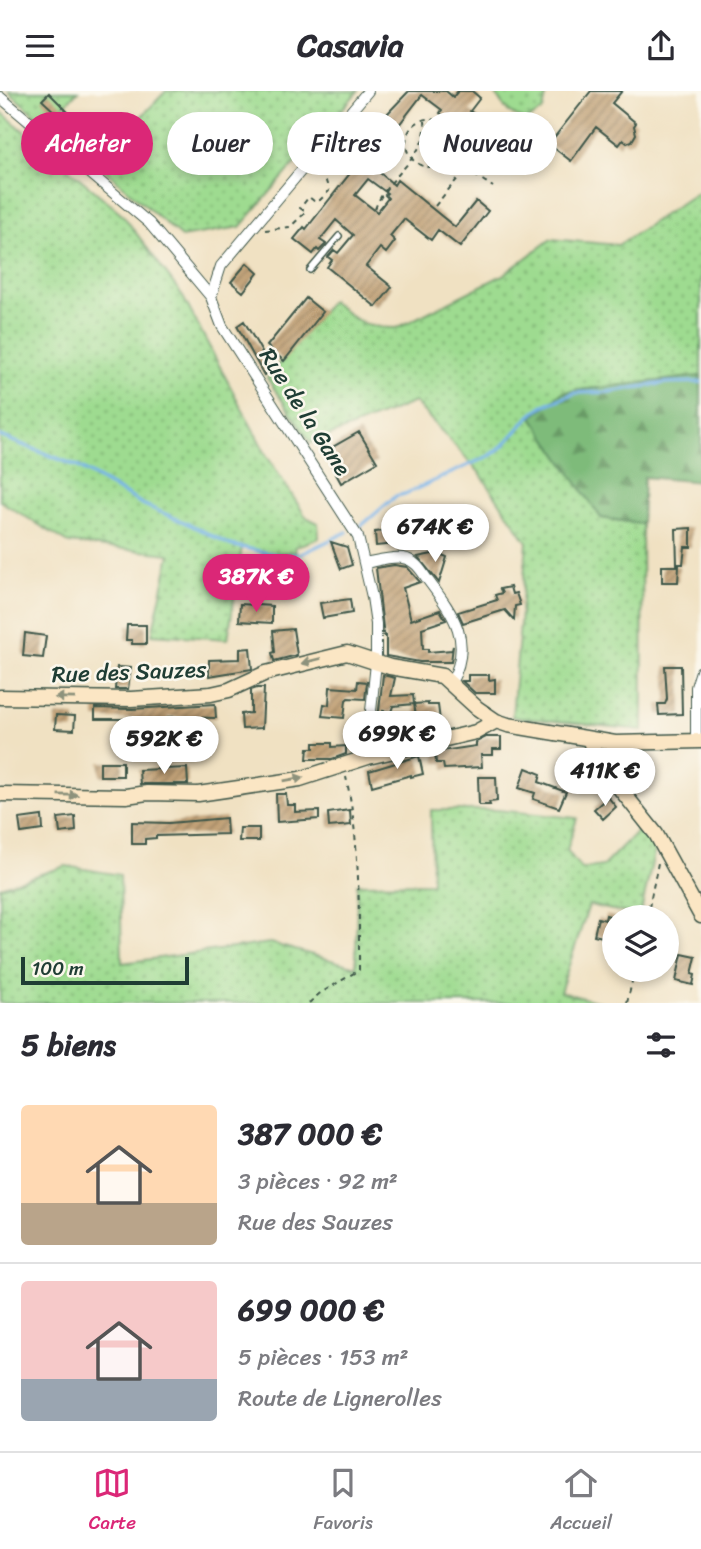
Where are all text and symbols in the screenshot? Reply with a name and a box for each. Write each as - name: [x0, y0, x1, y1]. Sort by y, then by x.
- text: Casavia: [297, 17, 404, 74]
- icon: menu: [21, 27, 59, 65]
- icon: share: [642, 27, 680, 65]
- chip: Acheter: [21, 112, 153, 175]
- chip: Louer: [167, 112, 273, 175]
- chip: Filtres: [287, 112, 405, 175]
- chip: Nouveau: [419, 112, 557, 175]
- street label: Rue de la Gane: [248, 339, 362, 485]
- pin: 674K €: [378, 505, 492, 564]
- text: 674K €: [397, 506, 473, 547]
- pin: 387K €: [199, 554, 313, 614]
- text: 387K €: [219, 556, 293, 597]
- street label: Rue des Sauzes: [51, 649, 207, 695]
- one-way arrow: [300, 657, 321, 667]
- one-way arrow: [53, 692, 75, 703]
- pin: 699K €: [340, 711, 454, 771]
- text: 699K €: [359, 713, 435, 754]
- pin: 592K €: [107, 717, 221, 776]
- text: 592K €: [126, 718, 202, 759]
- pin: 411K €: [548, 749, 662, 808]
- text: 411K €: [570, 750, 640, 791]
- one-way arrow: [283, 773, 305, 784]
- one-way arrow: [57, 789, 79, 801]
- map controls: [602, 905, 679, 982]
- button: layers: [602, 905, 679, 982]
- text: 100 m: [32, 952, 84, 985]
- scale bar: [21, 954, 189, 986]
- text: 5 biens: [21, 1018, 116, 1072]
- icon: filters: [642, 1026, 680, 1064]
- text: 387 000 €: [238, 1107, 382, 1161]
- icon: home: [77, 1133, 161, 1217]
- text: 3 pièces · 92 m²: [238, 1161, 398, 1202]
- text: Rue des Sauzes: [238, 1202, 393, 1243]
- text: 699 000 €: [238, 1283, 384, 1337]
- icon: home: [77, 1309, 161, 1393]
- text: 5 pièces · 153 m²: [238, 1337, 408, 1378]
- text: Route de Lignerolles: [238, 1378, 442, 1419]
- tab: Carte: [89, 1464, 136, 1539]
- tab: Favoris: [313, 1464, 373, 1539]
- tab: Accueil: [550, 1464, 612, 1539]

